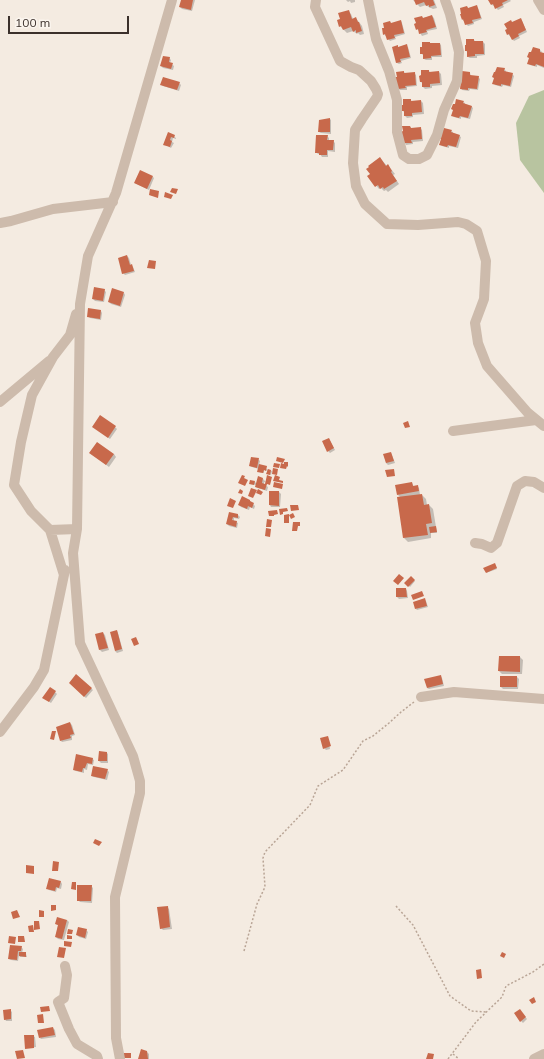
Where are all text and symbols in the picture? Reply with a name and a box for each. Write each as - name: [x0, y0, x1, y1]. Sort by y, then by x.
- scale bar: [10, 8, 131, 34]
- text: 100 m: [15, 15, 50, 30]

